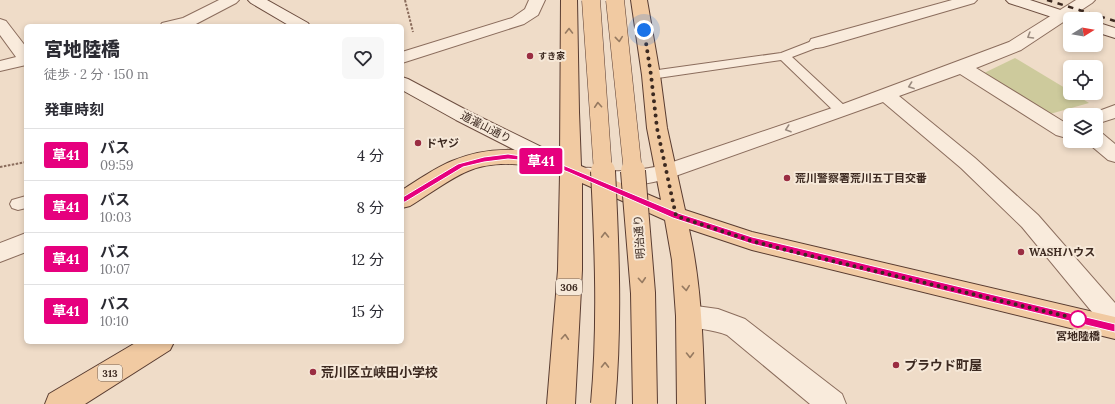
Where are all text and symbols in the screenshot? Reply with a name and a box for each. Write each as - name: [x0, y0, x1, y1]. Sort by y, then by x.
- north arrow: [1063, 12, 1103, 52]
- map controls: [1063, 12, 1103, 148]
- your location: [634, 20, 654, 40]
- one-way arrow: [565, 28, 573, 34]
- one-way arrow: [1028, 32, 1035, 39]
- one-way arrow: [615, 36, 624, 42]
- text: 宮地陸橋: [44, 37, 120, 61]
- button: heart: [342, 37, 384, 79]
- place label: すき家: [538, 50, 565, 61]
- marker: すき家: [525, 51, 535, 61]
- button: locate: [1063, 60, 1103, 100]
- text: 徒歩 · 2 分 · 150 m: [44, 66, 149, 83]
- one-way arrow: [907, 81, 914, 89]
- text: 発車時刻: [44, 100, 104, 119]
- one-way arrow: [594, 102, 603, 108]
- street label: 道灌山通り: [458, 108, 514, 146]
- button: layers: [1063, 108, 1103, 148]
- one-way arrow: [785, 125, 792, 133]
- place label: ドヤジ: [426, 136, 459, 150]
- text: バス: [100, 138, 130, 157]
- marker: ドヤジ: [413, 138, 423, 148]
- text: 草41: [52, 146, 80, 164]
- text: 4 分: [357, 146, 384, 165]
- line badge: 草41: [518, 148, 564, 174]
- text: 草41: [527, 152, 555, 170]
- text: 09:59: [100, 157, 133, 174]
- place label: 荒川警察署荒川五丁目交番: [795, 171, 927, 185]
- marker: 荒川警察署荒川五丁目交番: [782, 173, 792, 183]
- text: バス: [100, 190, 130, 209]
- text: 草41: [52, 198, 80, 216]
- text: 8 分: [357, 198, 384, 217]
- text: 10:03: [100, 209, 131, 226]
- street label: 明治通り: [630, 215, 648, 259]
- one-way arrow: [601, 232, 610, 238]
- text: バス: [100, 242, 130, 261]
- place label: WASHハウス: [1029, 245, 1095, 259]
- marker: WASHハウス: [1016, 247, 1026, 257]
- text: 草41: [52, 250, 80, 268]
- text: 12 分: [352, 250, 384, 269]
- text: 10:07: [100, 261, 130, 278]
- one-way arrow: [638, 277, 647, 283]
- road number: 306: [556, 279, 582, 295]
- one-way arrow: [682, 285, 691, 291]
- text: バス: [100, 294, 130, 313]
- text: 草41: [52, 302, 80, 320]
- text: 15 分: [351, 302, 384, 321]
- marker: 宮地陸橋: [1069, 310, 1087, 328]
- text: 10:10: [100, 313, 129, 330]
- place label: 宮地陸橋: [1056, 329, 1100, 343]
- one-way arrow: [561, 334, 570, 340]
- one-way arrow: [686, 352, 694, 358]
- place label: プラウド町屋: [904, 357, 982, 374]
- marker: プラウド町屋: [891, 360, 901, 370]
- one-way arrow: [601, 362, 609, 368]
- place label: 荒川区立峡田小学校: [321, 364, 438, 381]
- road number: 313: [98, 365, 122, 381]
- marker: 荒川区立峡田小学校: [308, 367, 318, 377]

